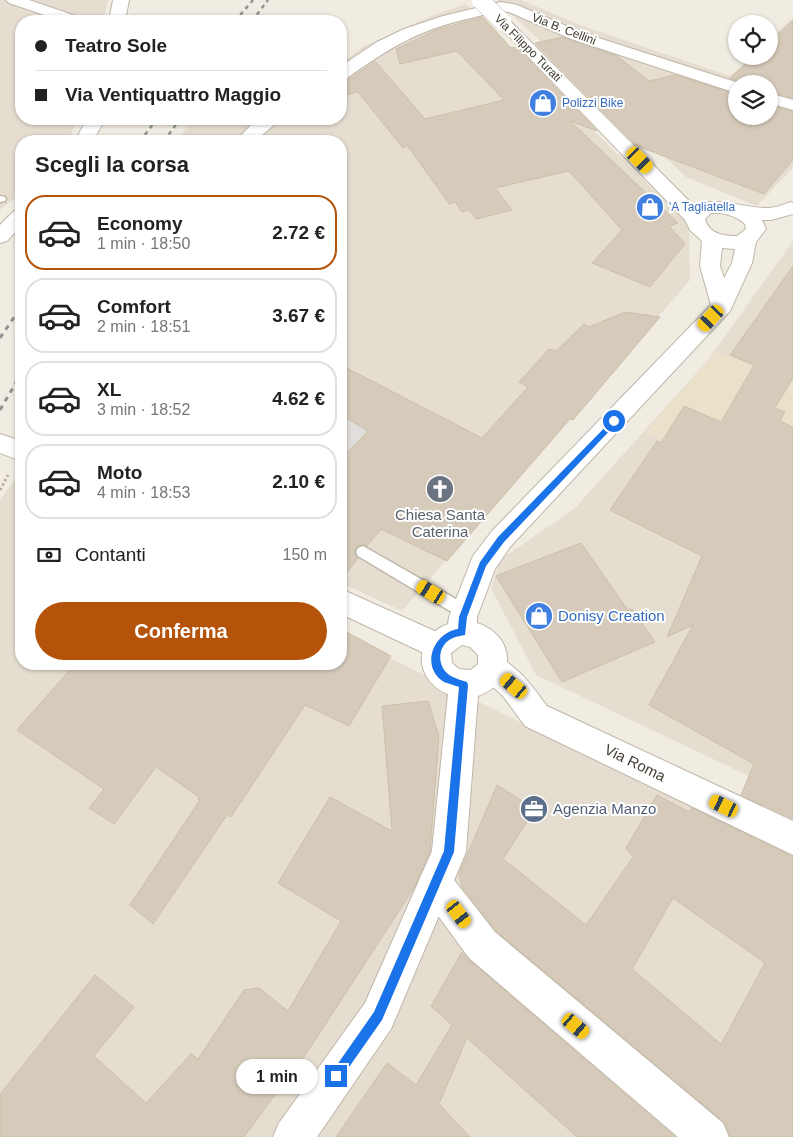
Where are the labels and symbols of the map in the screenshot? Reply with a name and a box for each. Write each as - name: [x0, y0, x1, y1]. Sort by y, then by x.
- street label: Via B. Cellini: [530, 10, 598, 48]
- street label: Via Filippo Turati: [492, 12, 564, 84]
- shop icon: Polizzi Bike: [528, 88, 558, 118]
- place label: Polizzi Bike: [562, 96, 624, 110]
- car: [624, 144, 655, 176]
- shop icon: 'A Tagliatella: [635, 192, 665, 222]
- place label: 'A Tagliatella: [669, 200, 735, 214]
- car: [695, 302, 726, 334]
- route start: [603, 410, 625, 432]
- church icon: Chiesa Santa Caterina: [425, 474, 455, 504]
- place label: Chiesa Santa Caterina: [395, 506, 486, 540]
- car: [414, 578, 447, 606]
- shop icon: Donisy Creation: [524, 601, 554, 631]
- place label: Donisy Creation: [558, 607, 665, 624]
- car: [497, 671, 530, 701]
- street label: Via Roma: [602, 741, 669, 785]
- car: [707, 793, 740, 819]
- office icon: Agenzia Manzo: [519, 794, 549, 824]
- place label: Agenzia Manzo: [553, 800, 656, 817]
- car: [443, 898, 474, 930]
- car: [559, 1011, 592, 1041]
- callout: 1 min: [236, 1058, 318, 1094]
- route end: [325, 1065, 347, 1087]

